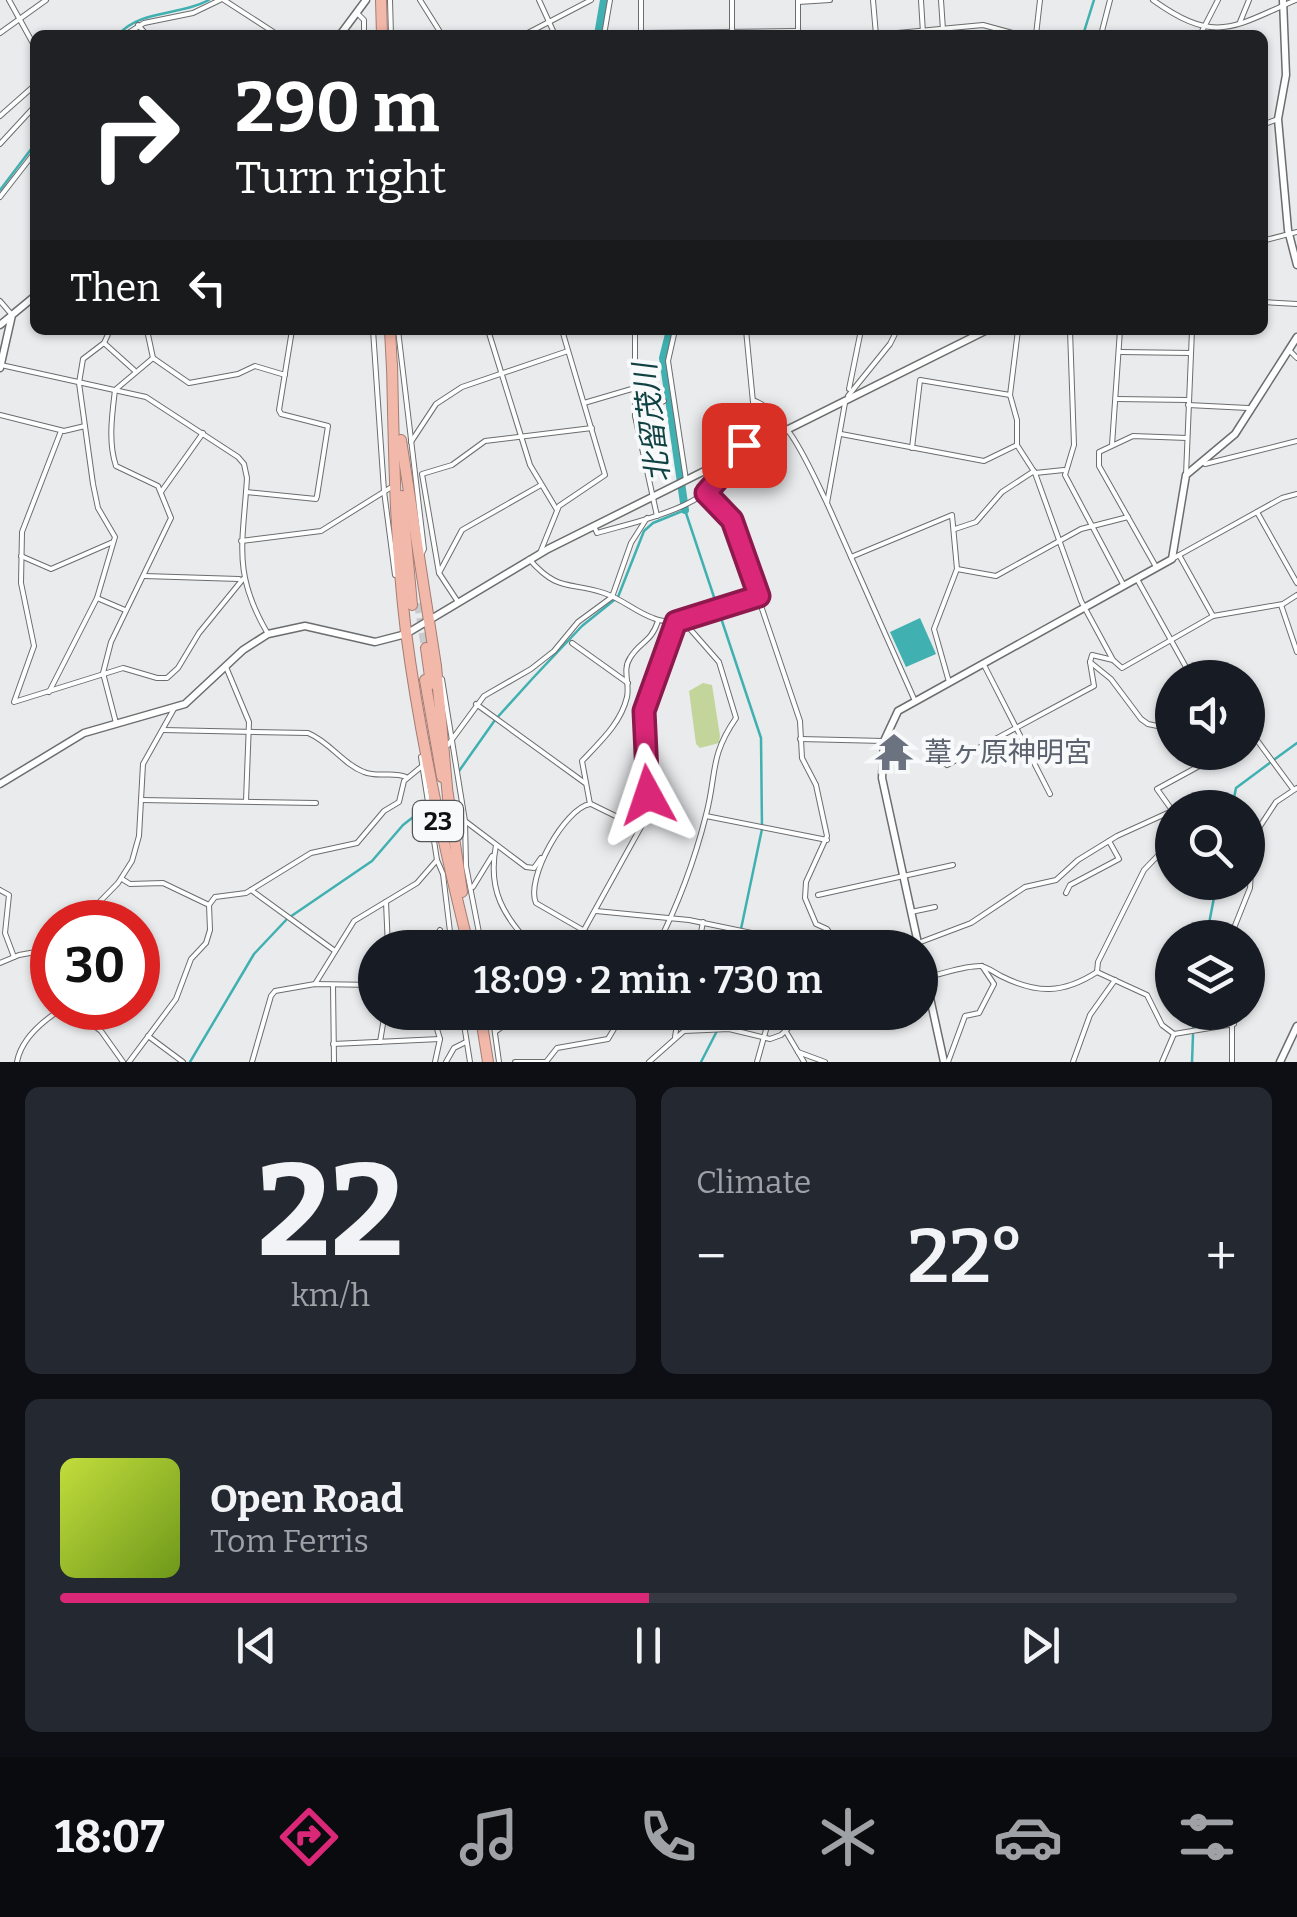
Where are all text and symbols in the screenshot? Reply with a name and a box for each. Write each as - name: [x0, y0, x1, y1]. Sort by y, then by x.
- text: 290 m: [235, 66, 440, 150]
- icon: right: [70, 70, 200, 200]
- text: Turn right: [235, 151, 447, 205]
- icon: left: [180, 260, 235, 315]
- text: Then: [70, 265, 160, 311]
- water label: 北留茂川: [626, 358, 677, 485]
- pin: [702, 403, 787, 488]
- icon: arrive: [717, 418, 772, 473]
- map controls: [1155, 660, 1265, 1030]
- button: sound: [1155, 660, 1265, 770]
- temple icon: 葦ヶ原神明宮: [873, 731, 915, 773]
- place label: 葦ヶ原神明宮: [924, 736, 1092, 769]
- position arrow: [596, 743, 700, 847]
- button: search: [1155, 790, 1265, 900]
- road number: 23: [413, 801, 463, 841]
- speed limit sign: 30: [30, 900, 160, 1030]
- button: layers: [1155, 920, 1265, 1030]
- text: 18:09 · 2 min · 730 m: [473, 957, 823, 1003]
- text: 22: [257, 1133, 404, 1289]
- text: Climate: [696, 1163, 811, 1201]
- text: 22°: [908, 1212, 1024, 1302]
- text: −: [696, 1224, 726, 1290]
- text: +: [1206, 1224, 1237, 1290]
- text: km/h: [291, 1276, 370, 1314]
- text: Open Road: [210, 1476, 403, 1522]
- text: Tom Ferris: [210, 1522, 369, 1560]
- icon: previous: [229, 1618, 284, 1673]
- icon: pause: [621, 1618, 676, 1673]
- icon: next: [1013, 1618, 1068, 1673]
- icon: directions: [274, 1802, 344, 1872]
- icon: music: [454, 1802, 524, 1872]
- icon: phone: [633, 1802, 703, 1872]
- icon: climate: [813, 1802, 883, 1872]
- icon: car: [993, 1802, 1063, 1872]
- icon: filters: [1172, 1802, 1242, 1872]
- text: 18:07: [55, 1810, 165, 1864]

